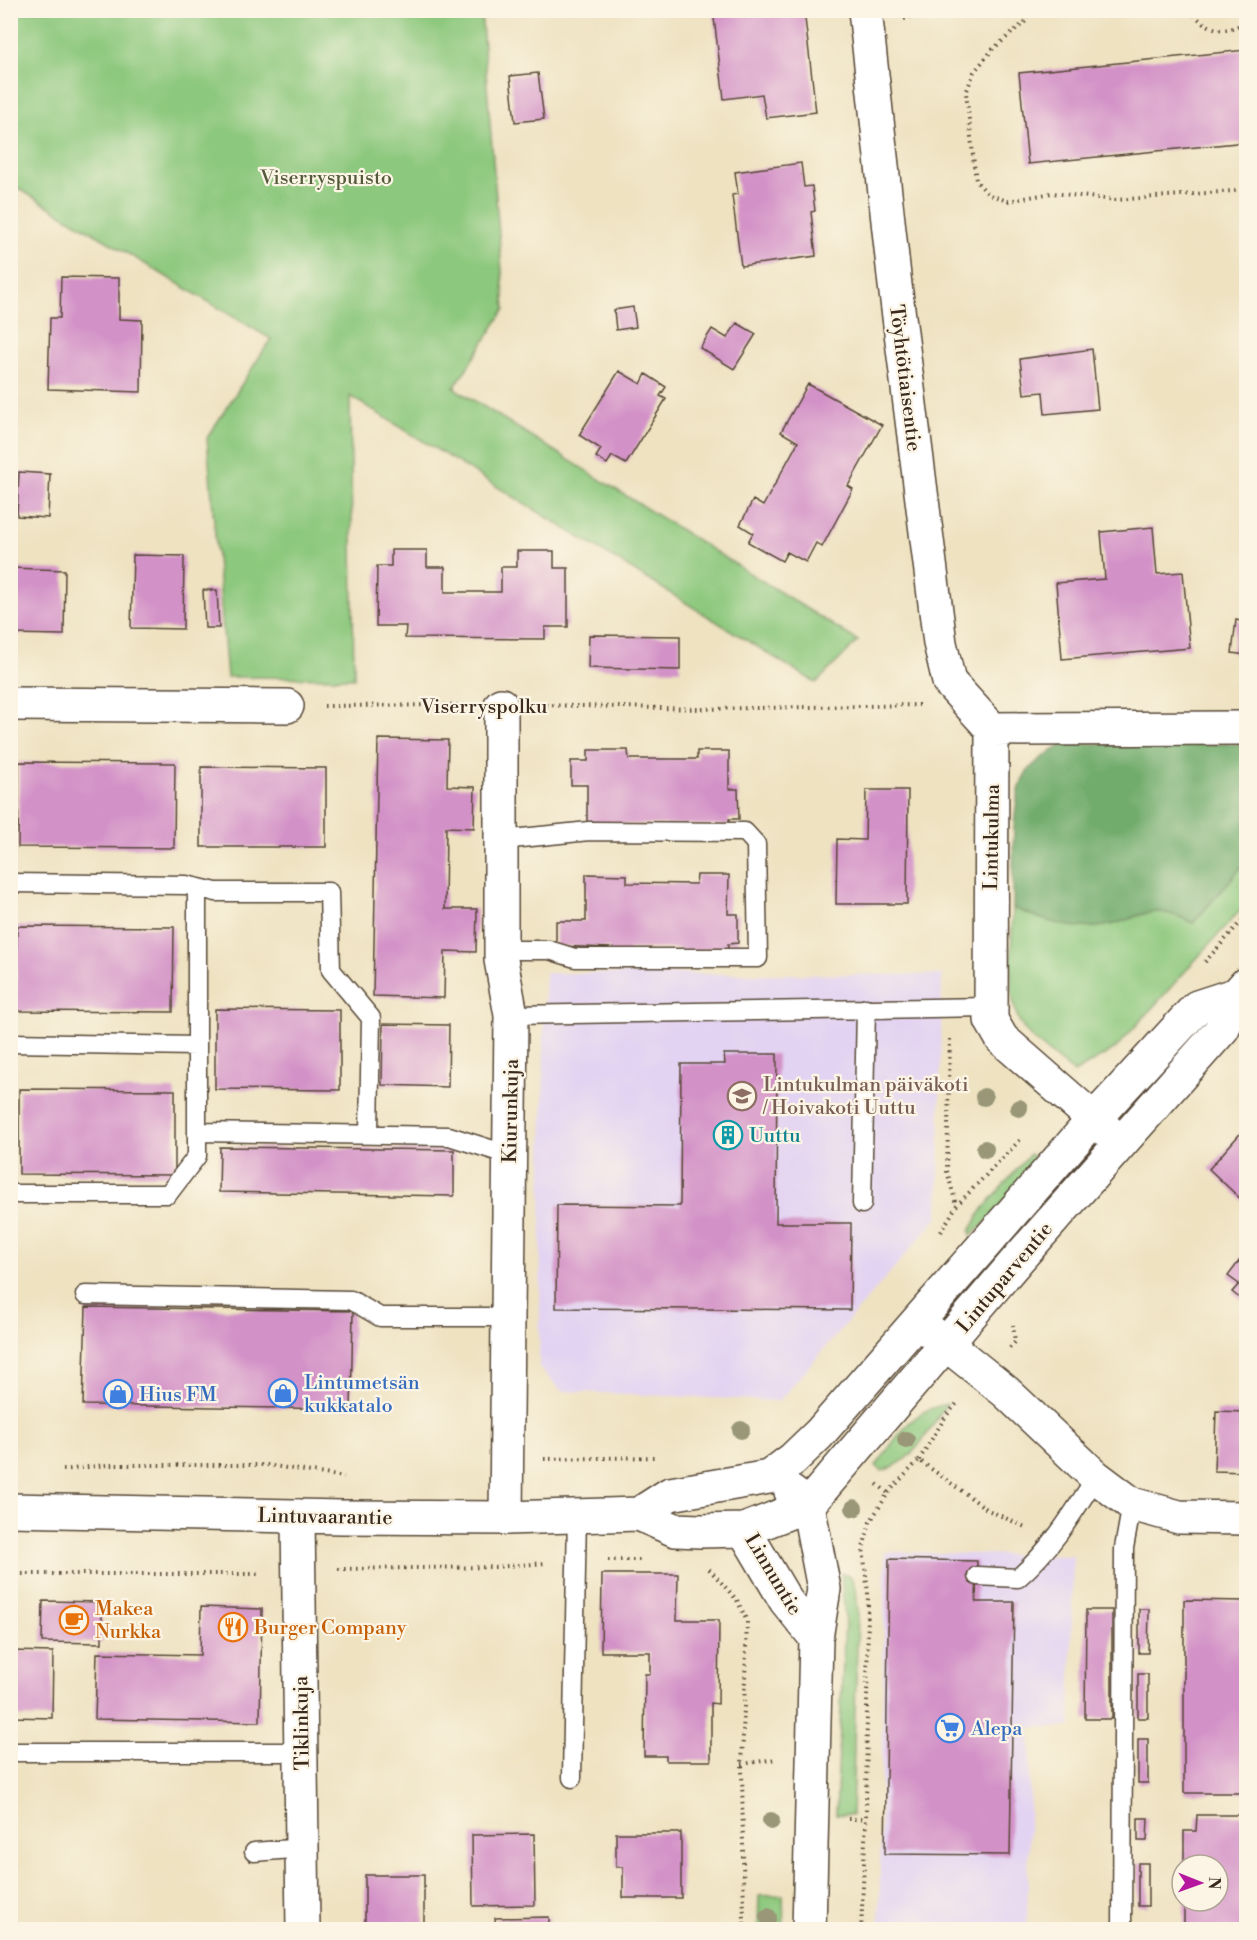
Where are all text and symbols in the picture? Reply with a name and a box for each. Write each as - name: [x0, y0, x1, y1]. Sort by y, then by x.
- park label: Viserryspuisto: [259, 166, 392, 191]
- street label: Töyhtötiaisentie: [883, 303, 926, 453]
- street label: Viserryspolku: [420, 695, 548, 720]
- street label: Lintukulma: [979, 783, 1006, 890]
- street label: Kiurunkuja: [498, 1058, 525, 1163]
- place label: Lintukulman päiväkoti / Hoivakoti Uuttu: [762, 1073, 969, 1121]
- school or university icon: Lintukulman päiväkoti / Hoivakoti Uuttu: [726, 1080, 758, 1112]
- building icon: Uuttu: [712, 1119, 744, 1151]
- place label: Uuttu: [749, 1124, 801, 1149]
- street label: Lintuparventie: [952, 1218, 1059, 1338]
- place label: Lintumetsän kukkatalo: [304, 1371, 420, 1419]
- shop icon: Lintumetsän kukkatalo: [267, 1377, 299, 1409]
- shop icon: Hius FM: [102, 1378, 134, 1410]
- place label: Hius FM: [139, 1383, 217, 1408]
- street label: Lintuvaarantie: [257, 1504, 393, 1531]
- street label: Linnuntie: [739, 1529, 807, 1620]
- place label: Makea Nurkka: [95, 1597, 162, 1645]
- cafe icon: Makea Nurkka: [58, 1604, 90, 1636]
- restaurant icon: Burger Company: [217, 1611, 249, 1643]
- place label: Burger Company: [253, 1616, 407, 1641]
- street label: Tiklinkuja: [289, 1675, 316, 1770]
- supermarket icon: Alepa: [934, 1712, 966, 1744]
- place label: Alepa: [970, 1717, 1023, 1742]
- north arrow: [1170, 1853, 1230, 1913]
- text: N: [1204, 1877, 1224, 1890]

